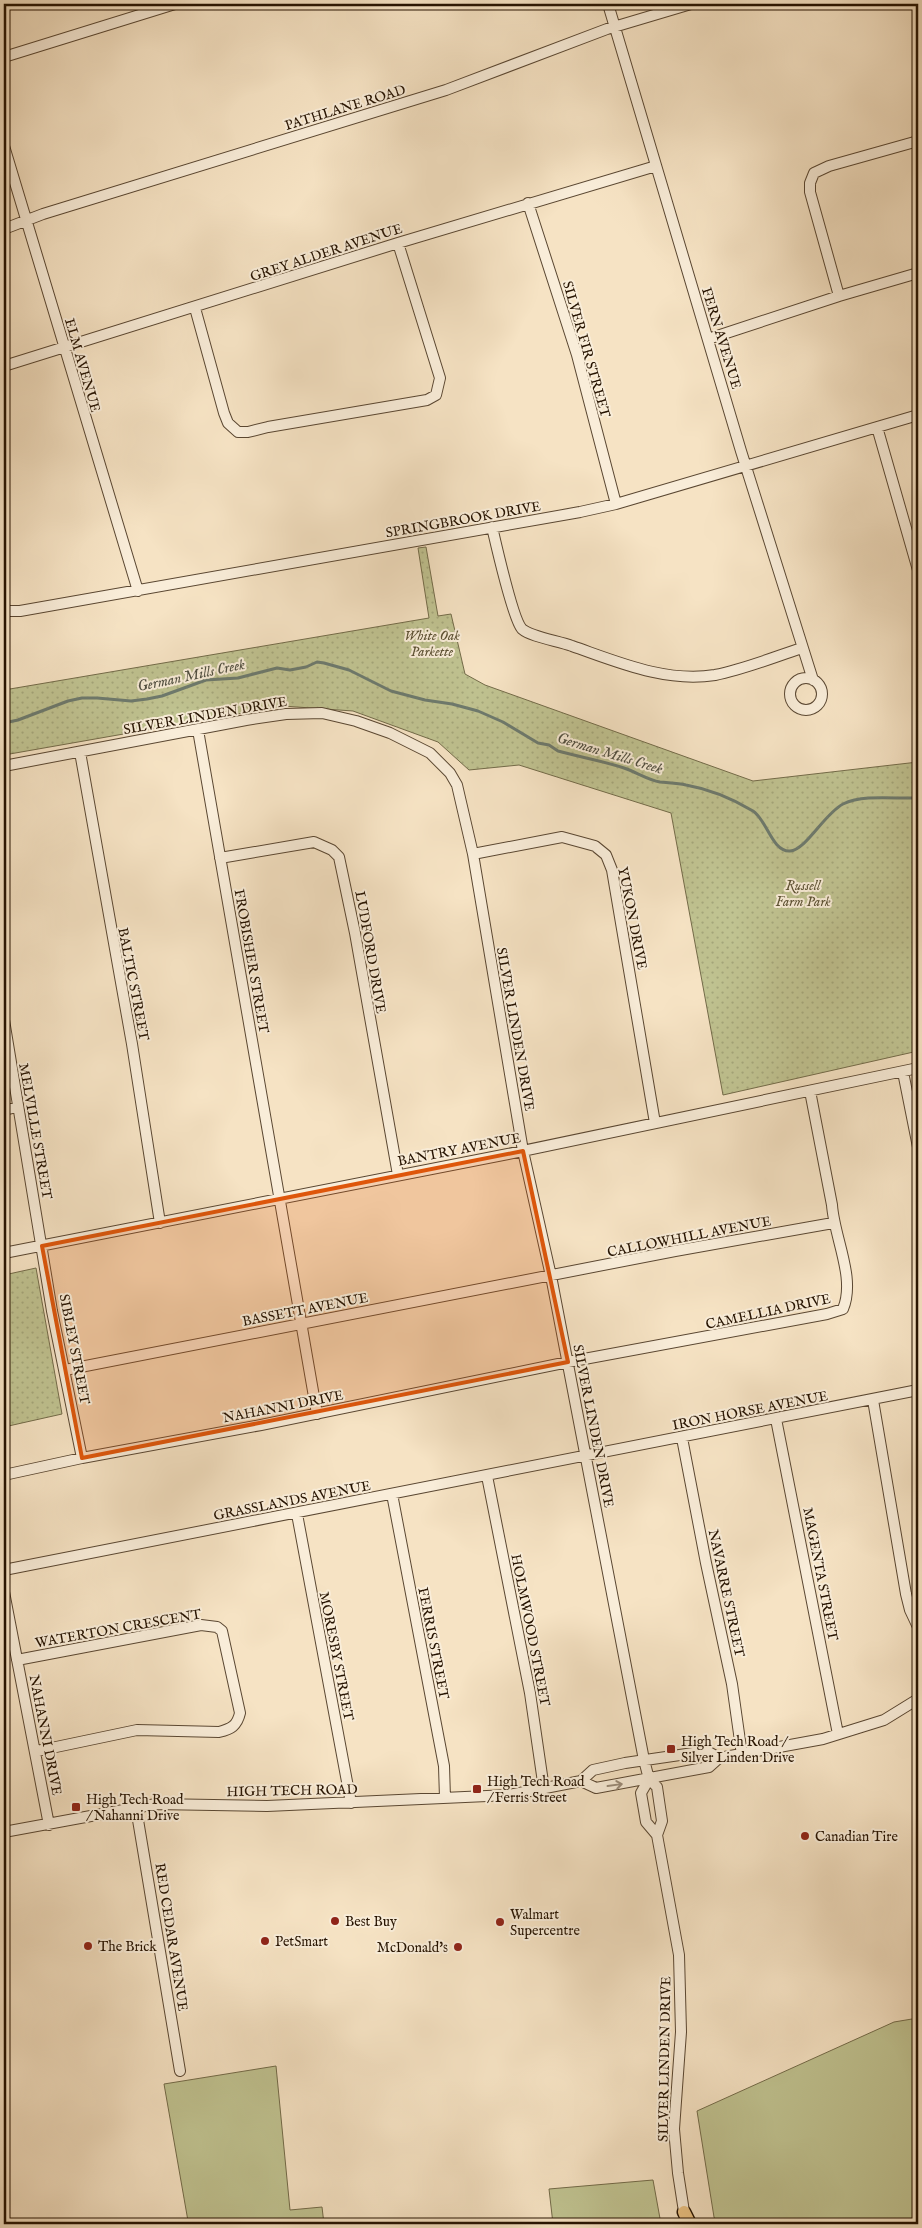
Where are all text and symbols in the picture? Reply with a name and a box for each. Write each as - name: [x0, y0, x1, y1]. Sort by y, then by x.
- street label: PATHLANE ROAD: [283, 81, 408, 135]
- street label: GREY ALDER AVENUE: [248, 220, 405, 286]
- street label: SILVER FIR STREET: [558, 279, 614, 420]
- street label: FERN AVENUE: [697, 285, 745, 392]
- street label: ELM AVENUE: [60, 316, 104, 415]
- street label: SPRINGBROOK DRIVE: [384, 497, 542, 542]
- park label: White Oak Parkette: [404, 627, 460, 661]
- water label: German Mills Creek: [136, 655, 247, 696]
- street label: SILVER LINDEN DRIVE: [122, 693, 289, 739]
- water label: German Mills Creek: [555, 728, 665, 779]
- street label: YUKON DRIVE: [613, 865, 651, 972]
- park label: Russell Farm Park: [775, 877, 831, 911]
- street label: FROBISHER STREET: [229, 888, 273, 1035]
- street label: LUDFORD DRIVE: [350, 889, 390, 1015]
- street label: BALTIC STREET: [113, 926, 153, 1043]
- street label: SILVER LINDEN DRIVE: [492, 946, 538, 1113]
- street label: MELVILLE STREET: [14, 1062, 56, 1201]
- street label: BANTRY AVENUE: [396, 1129, 523, 1171]
- street label: CALLOWHILL AVENUE: [606, 1212, 773, 1262]
- street label: BASSETT AVENUE: [241, 1289, 370, 1331]
- street label: CAMELLIA DRIVE: [704, 1290, 833, 1334]
- street label: SIBLEY STREET: [54, 1292, 94, 1407]
- street label: SILVER LINDEN DRIVE: [568, 1343, 618, 1510]
- street label: NAHANNI DRIVE: [221, 1386, 345, 1428]
- street label: IRON HORSE AVENUE: [671, 1387, 830, 1435]
- street label: GRASSLANDS AVENUE: [212, 1477, 373, 1525]
- street label: MAGENTA STREET: [798, 1506, 842, 1643]
- street label: NAVARRE STREET: [704, 1528, 749, 1659]
- street label: HOLMWOOD STREET: [506, 1553, 554, 1709]
- street label: FERRIS STREET: [413, 1586, 453, 1701]
- street label: MORESBY STREET: [315, 1590, 357, 1723]
- street label: WATERTON CRESCENT: [34, 1605, 203, 1652]
- street label: NAHANNI DRIVE: [24, 1673, 66, 1797]
- place label: High Tech Road / Silver Linden Drive: [681, 1733, 795, 1767]
- marker: High Tech Road / Silver Linden Drive: [665, 1743, 677, 1755]
- place label: High Tech Road / Ferris Street: [487, 1773, 585, 1807]
- one-way arrow: [606, 1780, 622, 1790]
- street label: HIGH TECH ROAD: [226, 1781, 358, 1801]
- marker: High Tech Road / Ferris Street: [471, 1783, 483, 1795]
- place label: High Tech Road / Nahanni Drive: [86, 1791, 184, 1825]
- marker: High Tech Road / Nahanni Drive: [70, 1801, 82, 1813]
- place label: Canadian Tire: [815, 1828, 898, 1846]
- marker: Canadian Tire: [799, 1830, 811, 1842]
- street label: RED CEDAR AVENUE: [150, 1862, 192, 2013]
- place label: Walmart Supercentre: [510, 1906, 580, 1940]
- place label: Best Buy: [345, 1913, 397, 1931]
- marker: Best Buy: [329, 1915, 341, 1927]
- marker: Walmart Supercentre: [494, 1916, 506, 1928]
- place label: PetSmart: [275, 1933, 328, 1951]
- marker: PetSmart: [259, 1935, 271, 1947]
- place label: The Brick: [98, 1938, 157, 1956]
- place label: McDonald's: [377, 1939, 448, 1957]
- marker: The Brick: [82, 1940, 94, 1952]
- marker: McDonald's: [452, 1941, 464, 1953]
- street label: SILVER LINDEN DRIVE: [655, 1976, 675, 2142]

